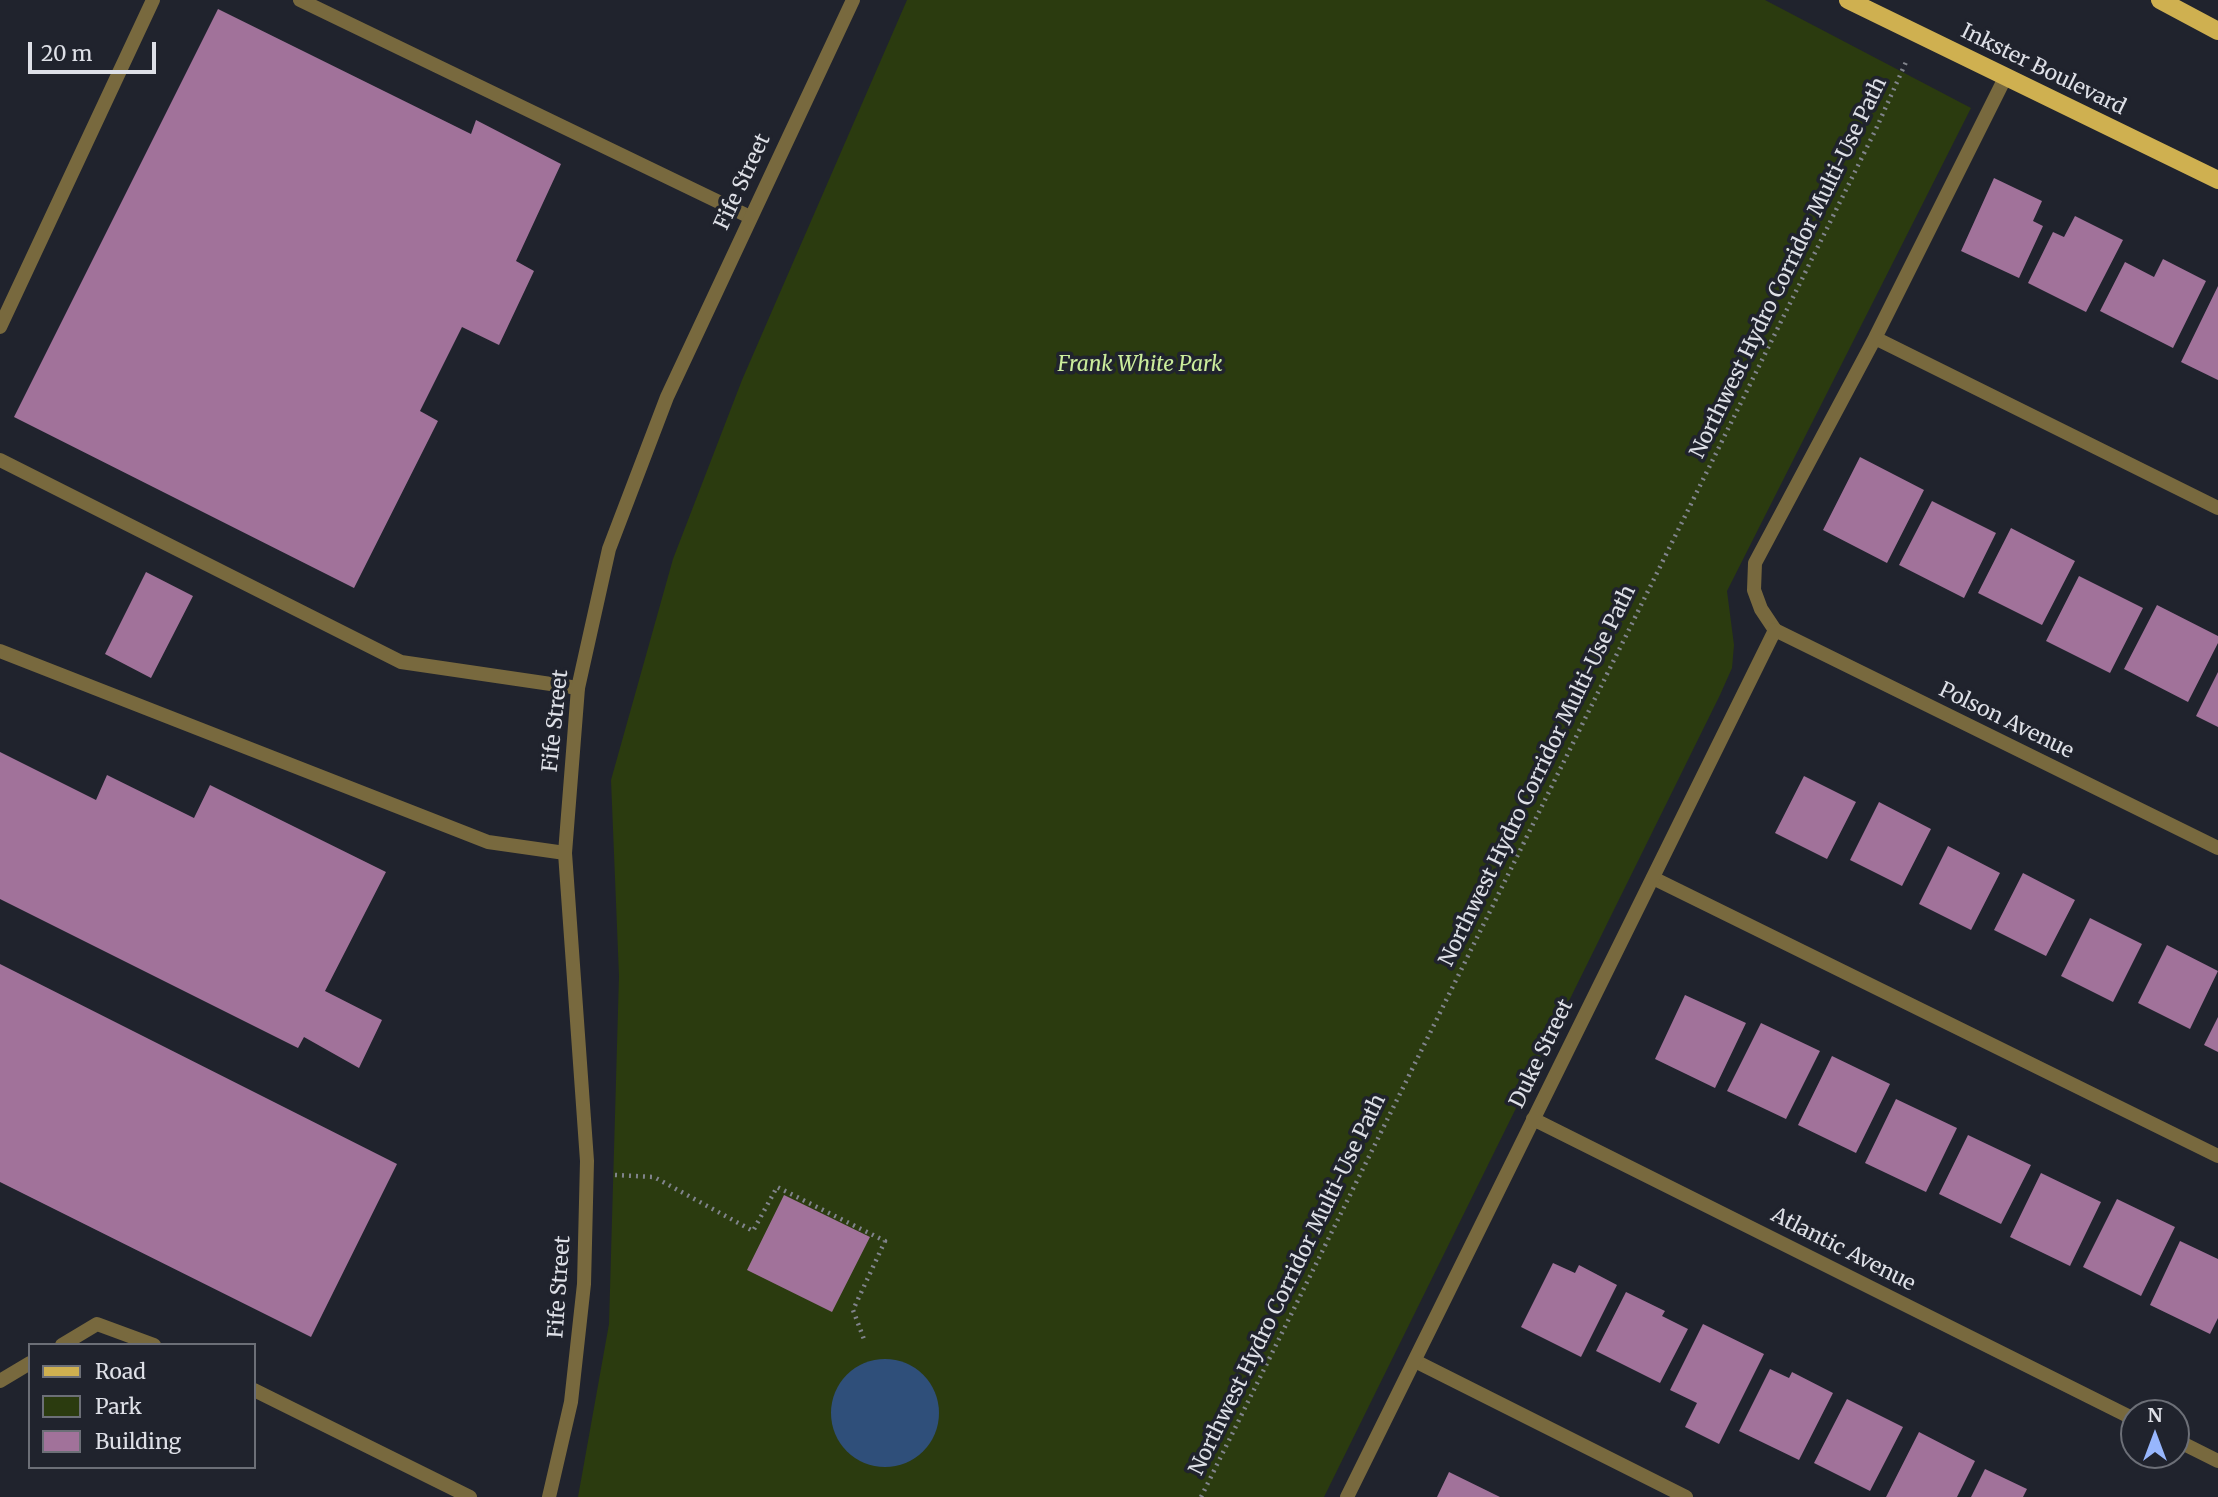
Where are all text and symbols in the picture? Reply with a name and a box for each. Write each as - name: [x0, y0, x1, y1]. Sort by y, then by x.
- street label: Inkster Boulevard: [1956, 19, 2130, 121]
- scale bar: [32, 28, 159, 72]
- text: 20 m: [41, 40, 92, 67]
- street label: Northwest Hydro Corridor Multi-Use Path: [1685, 73, 1893, 463]
- street label: Fife Street: [710, 130, 776, 234]
- park label: Frank White Park: [1057, 352, 1223, 378]
- street label: Northwest Hydro Corridor Multi-Use Path: [1434, 581, 1642, 971]
- street label: Fife Street: [538, 668, 574, 774]
- street label: Polson Avenue: [1934, 677, 2078, 765]
- street label: Duke Street: [1505, 996, 1579, 1112]
- street label: Northwest Hydro Corridor Multi-Use Path: [1184, 1090, 1392, 1480]
- street label: Atlantic Avenue: [1767, 1203, 1919, 1297]
- street label: Fife Street: [544, 1235, 576, 1339]
- legend: [28, 1343, 256, 1469]
- text: Road: [95, 1358, 146, 1385]
- text: Park: [95, 1393, 142, 1420]
- north arrow: [2120, 1399, 2190, 1469]
- text: N: [2147, 1403, 2163, 1427]
- text: Building: [95, 1428, 181, 1455]

